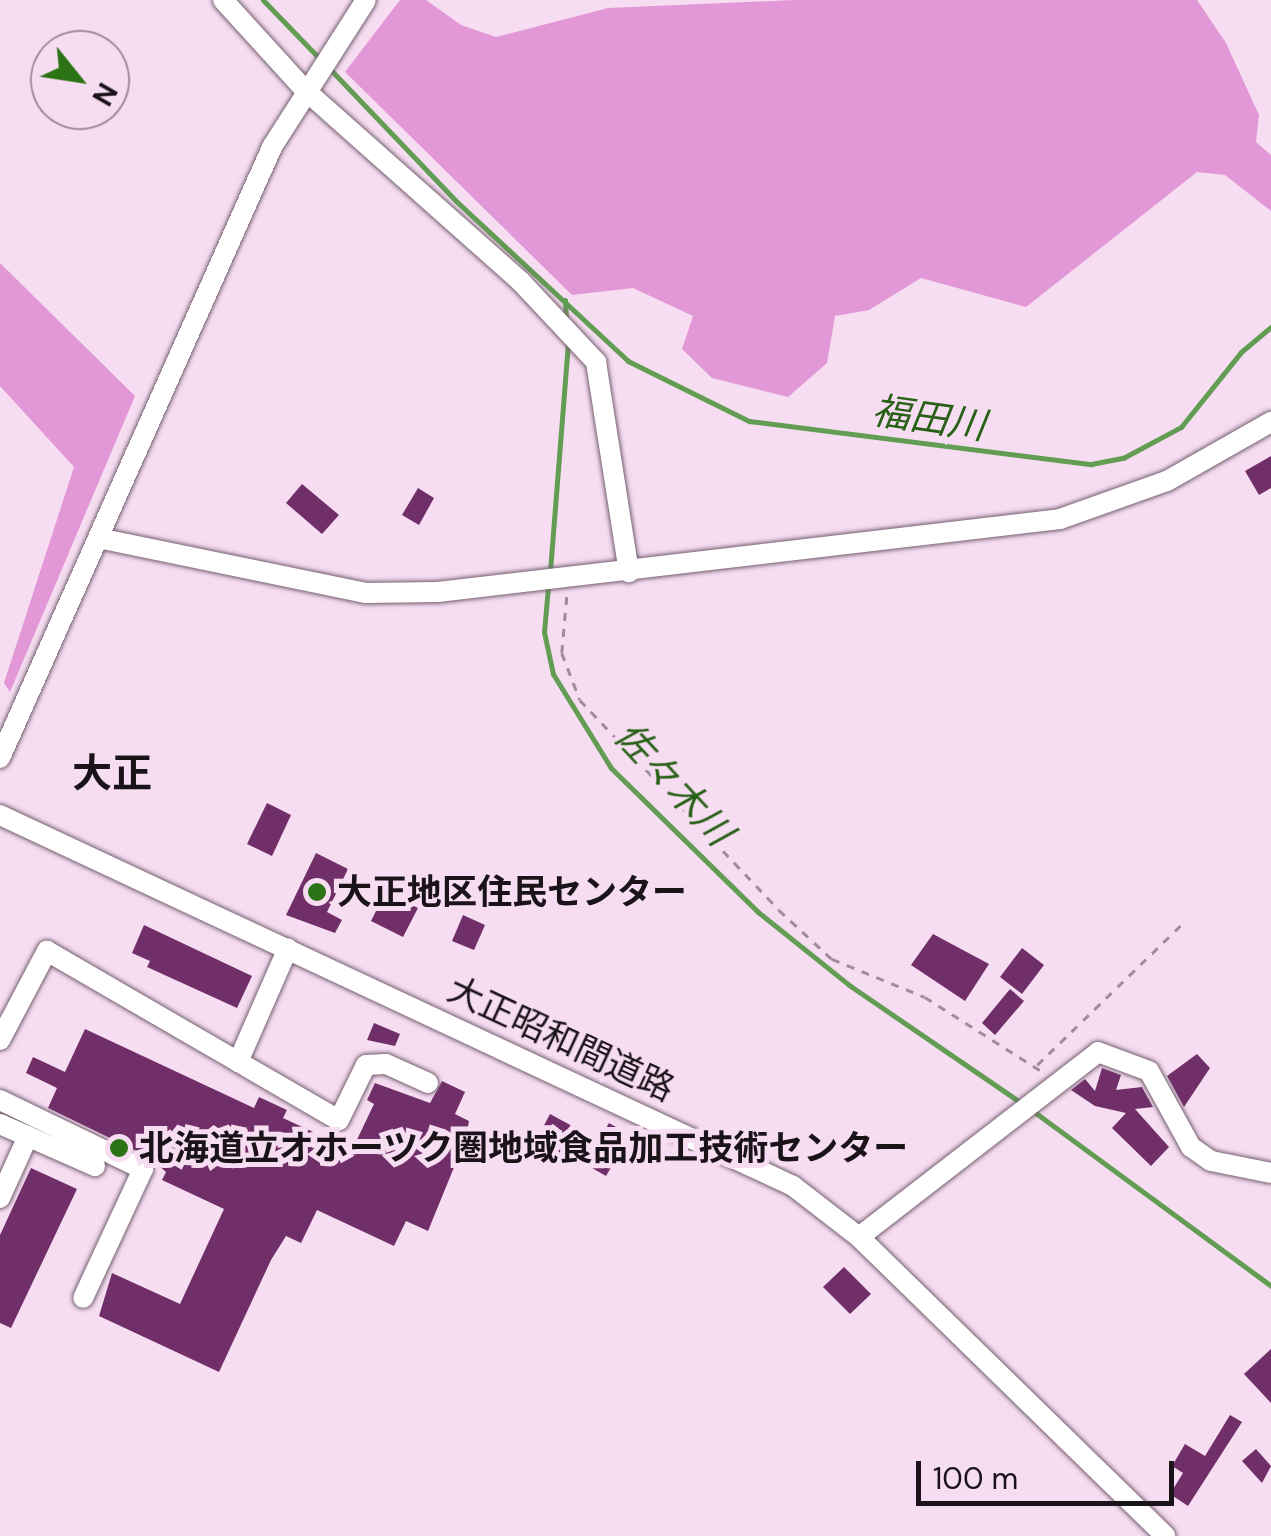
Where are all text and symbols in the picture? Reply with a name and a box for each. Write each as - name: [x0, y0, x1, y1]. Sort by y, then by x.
- north arrow: [30, 30, 130, 130]
- text: N: [84, 76, 126, 112]
- water label: 福田川: [869, 388, 989, 450]
- water label: 佐々木川: [604, 713, 742, 855]
- district label: 大正: [72, 749, 152, 797]
- place label: 大正地区住民センター: [337, 871, 687, 913]
- marker: 大正地区住民センター: [306, 881, 328, 903]
- street label: 大正昭和間道路: [441, 968, 681, 1110]
- place label: 北海道立オホーツク圏地域食品加工技術センター: [139, 1127, 909, 1169]
- marker: 北海道立オホーツク圏地域食品加工技術センター: [108, 1137, 130, 1159]
- scale bar: [921, 1441, 1178, 1503]
- text: 100 m: [933, 1459, 1018, 1498]

